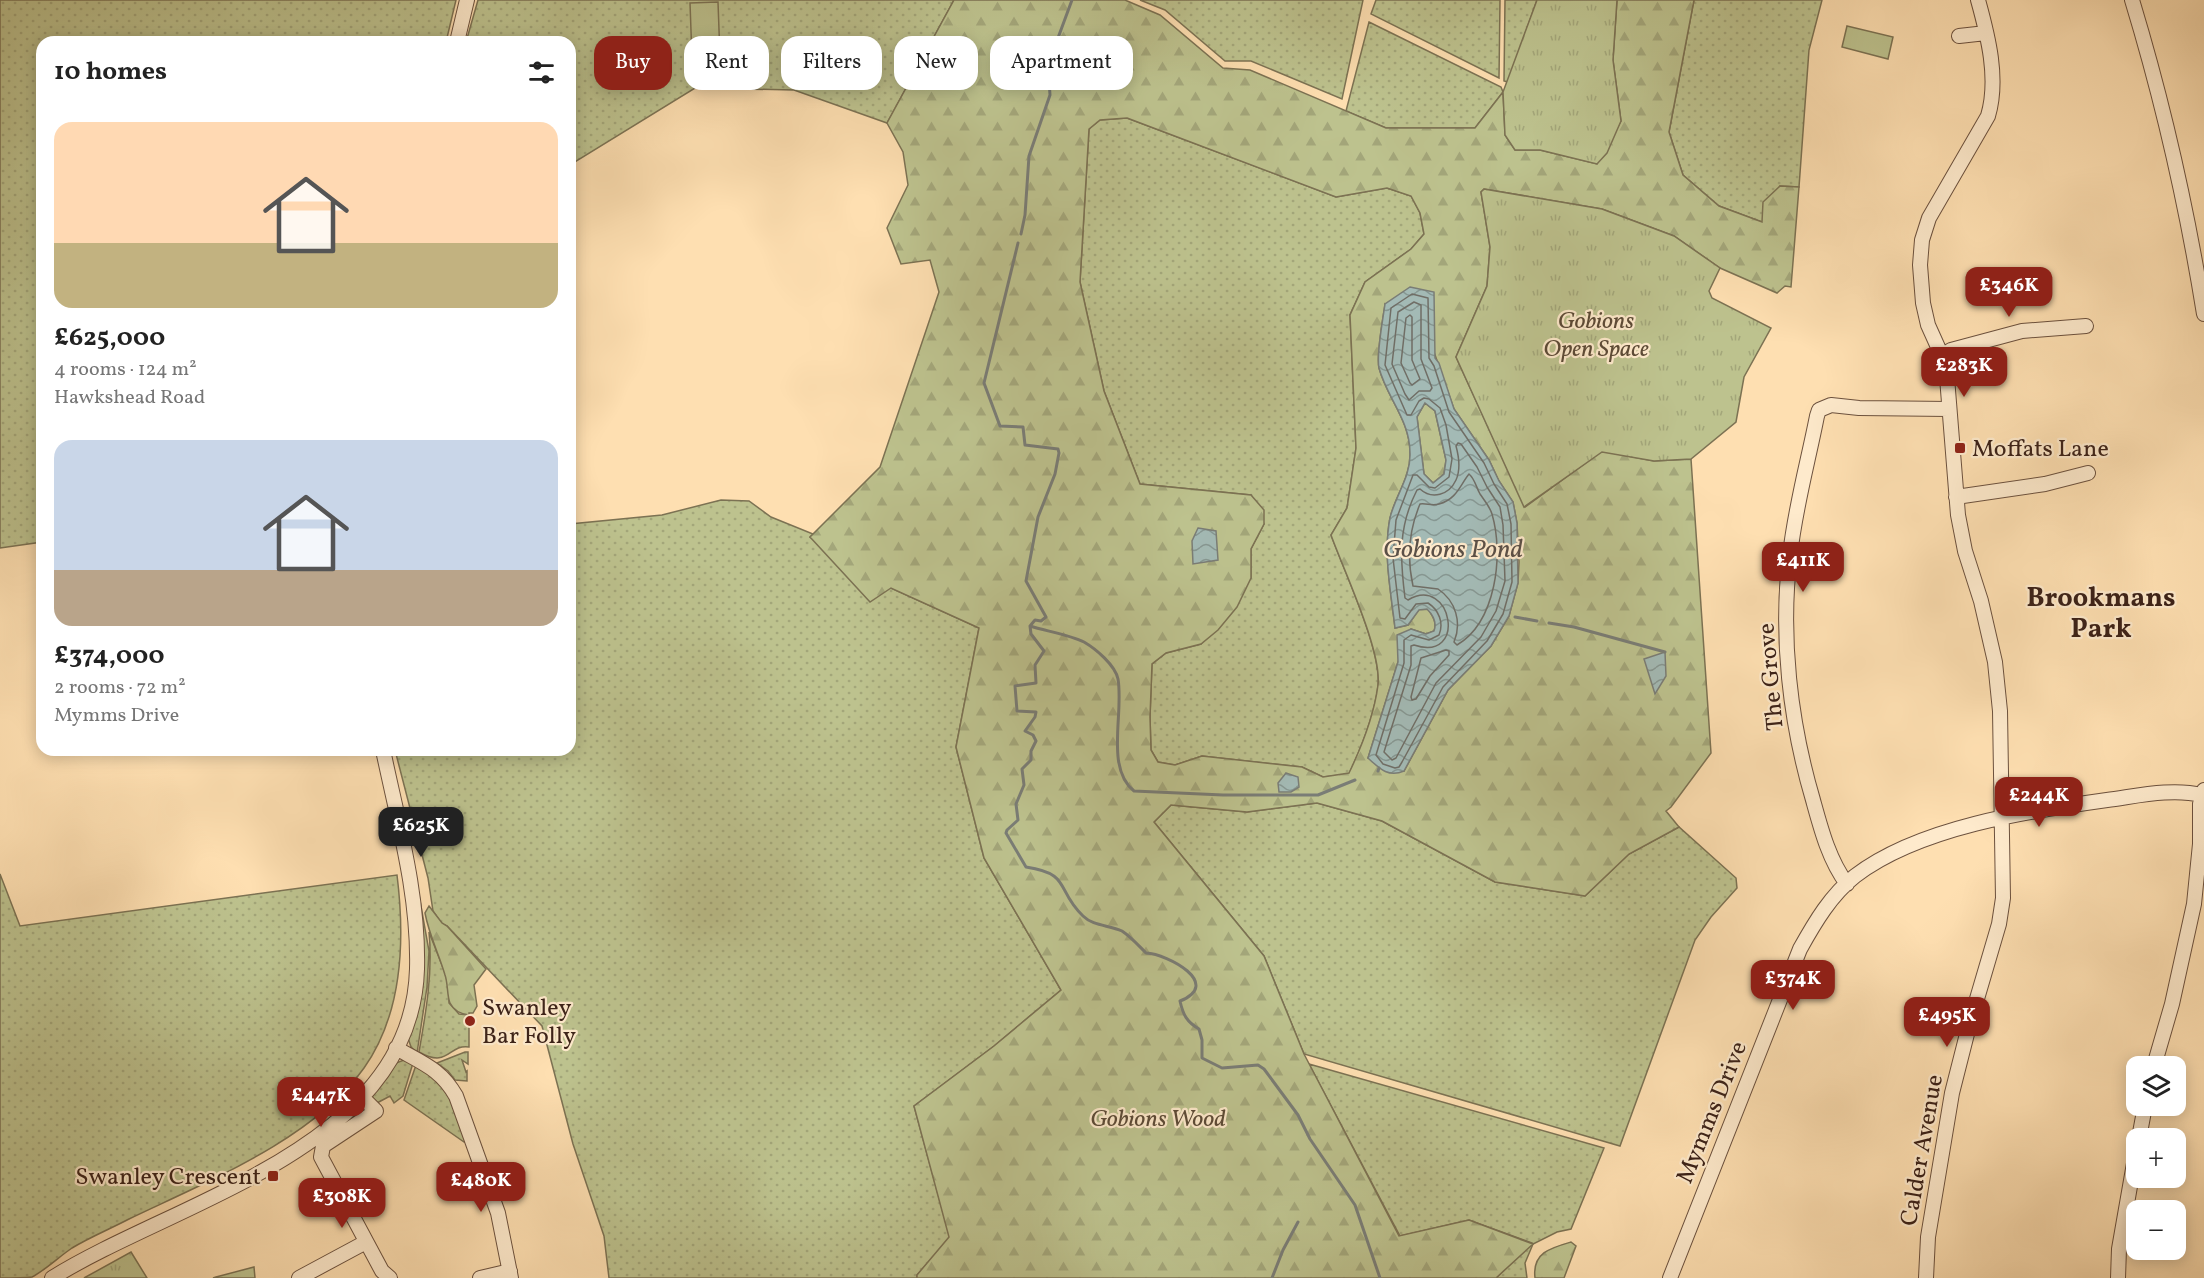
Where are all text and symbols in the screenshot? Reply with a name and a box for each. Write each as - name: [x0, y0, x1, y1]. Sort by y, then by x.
- chip: Buy: [594, 36, 672, 90]
- chip: Rent: [684, 36, 769, 90]
- chip: Filters: [781, 36, 882, 90]
- chip: New: [894, 36, 978, 90]
- chip: Apartment: [990, 36, 1133, 90]
- text: 10 homes: [54, 54, 167, 90]
- icon: filters: [525, 56, 558, 89]
- icon: home: [252, 161, 360, 269]
- pin: £346K: [1967, 267, 2051, 318]
- text: £346K: [1979, 272, 2039, 300]
- park label: Gobions Open Space: [1543, 305, 1649, 367]
- text: £625,000: [54, 320, 165, 356]
- pin: £283K: [1922, 347, 2006, 398]
- text: £283K: [1935, 352, 1993, 380]
- text: 4 rooms · 124 m²: [54, 356, 197, 384]
- text: Hawkshead Road: [54, 384, 205, 412]
- place label: Moffats Lane: [1972, 433, 2109, 467]
- marker: Moffats Lane: [1953, 441, 1967, 455]
- icon: home: [252, 479, 360, 587]
- water label: Gobions Pond: [1383, 532, 1523, 568]
- pin: £411K: [1761, 542, 1845, 593]
- text: £411K: [1776, 547, 1830, 575]
- district label: Brookmans Park: [2026, 580, 2176, 649]
- street label: The Grove: [1750, 622, 1794, 732]
- text: £374,000: [54, 638, 164, 674]
- text: 2 rooms · 72 m²: [54, 674, 186, 702]
- text: Mymms Drive: [54, 702, 179, 730]
- pin: £244K: [1997, 777, 2081, 828]
- text: £244K: [2009, 782, 2069, 810]
- pin: £625K: [379, 807, 463, 858]
- text: £625K: [392, 812, 450, 840]
- pin: £374K: [1751, 960, 1835, 1011]
- text: £374K: [1765, 965, 1821, 993]
- place label: Swanley Bar Folly: [482, 992, 576, 1054]
- pin: £495K: [1905, 997, 1989, 1048]
- text: £495K: [1918, 1002, 1976, 1030]
- marker: Swanley Bar Folly: [463, 1014, 477, 1028]
- street label: Mymms Drive: [1669, 1037, 1757, 1189]
- map controls: [2126, 1056, 2186, 1260]
- button: layers: [2126, 1056, 2186, 1116]
- street label: Calder Avenue: [1893, 1072, 1953, 1229]
- pin: £447K: [279, 1077, 363, 1128]
- text: £447K: [291, 1082, 351, 1110]
- park label: Gobions Wood: [1090, 1103, 1226, 1137]
- button: +: [2126, 1128, 2186, 1188]
- place label: Swanley Crescent: [75, 1161, 261, 1195]
- pin: £480K: [439, 1162, 523, 1213]
- text: £480K: [450, 1167, 512, 1195]
- marker: Swanley Crescent: [266, 1169, 280, 1183]
- pin: £308K: [300, 1178, 384, 1229]
- text: £308K: [312, 1183, 372, 1211]
- button: −: [2126, 1200, 2186, 1260]

